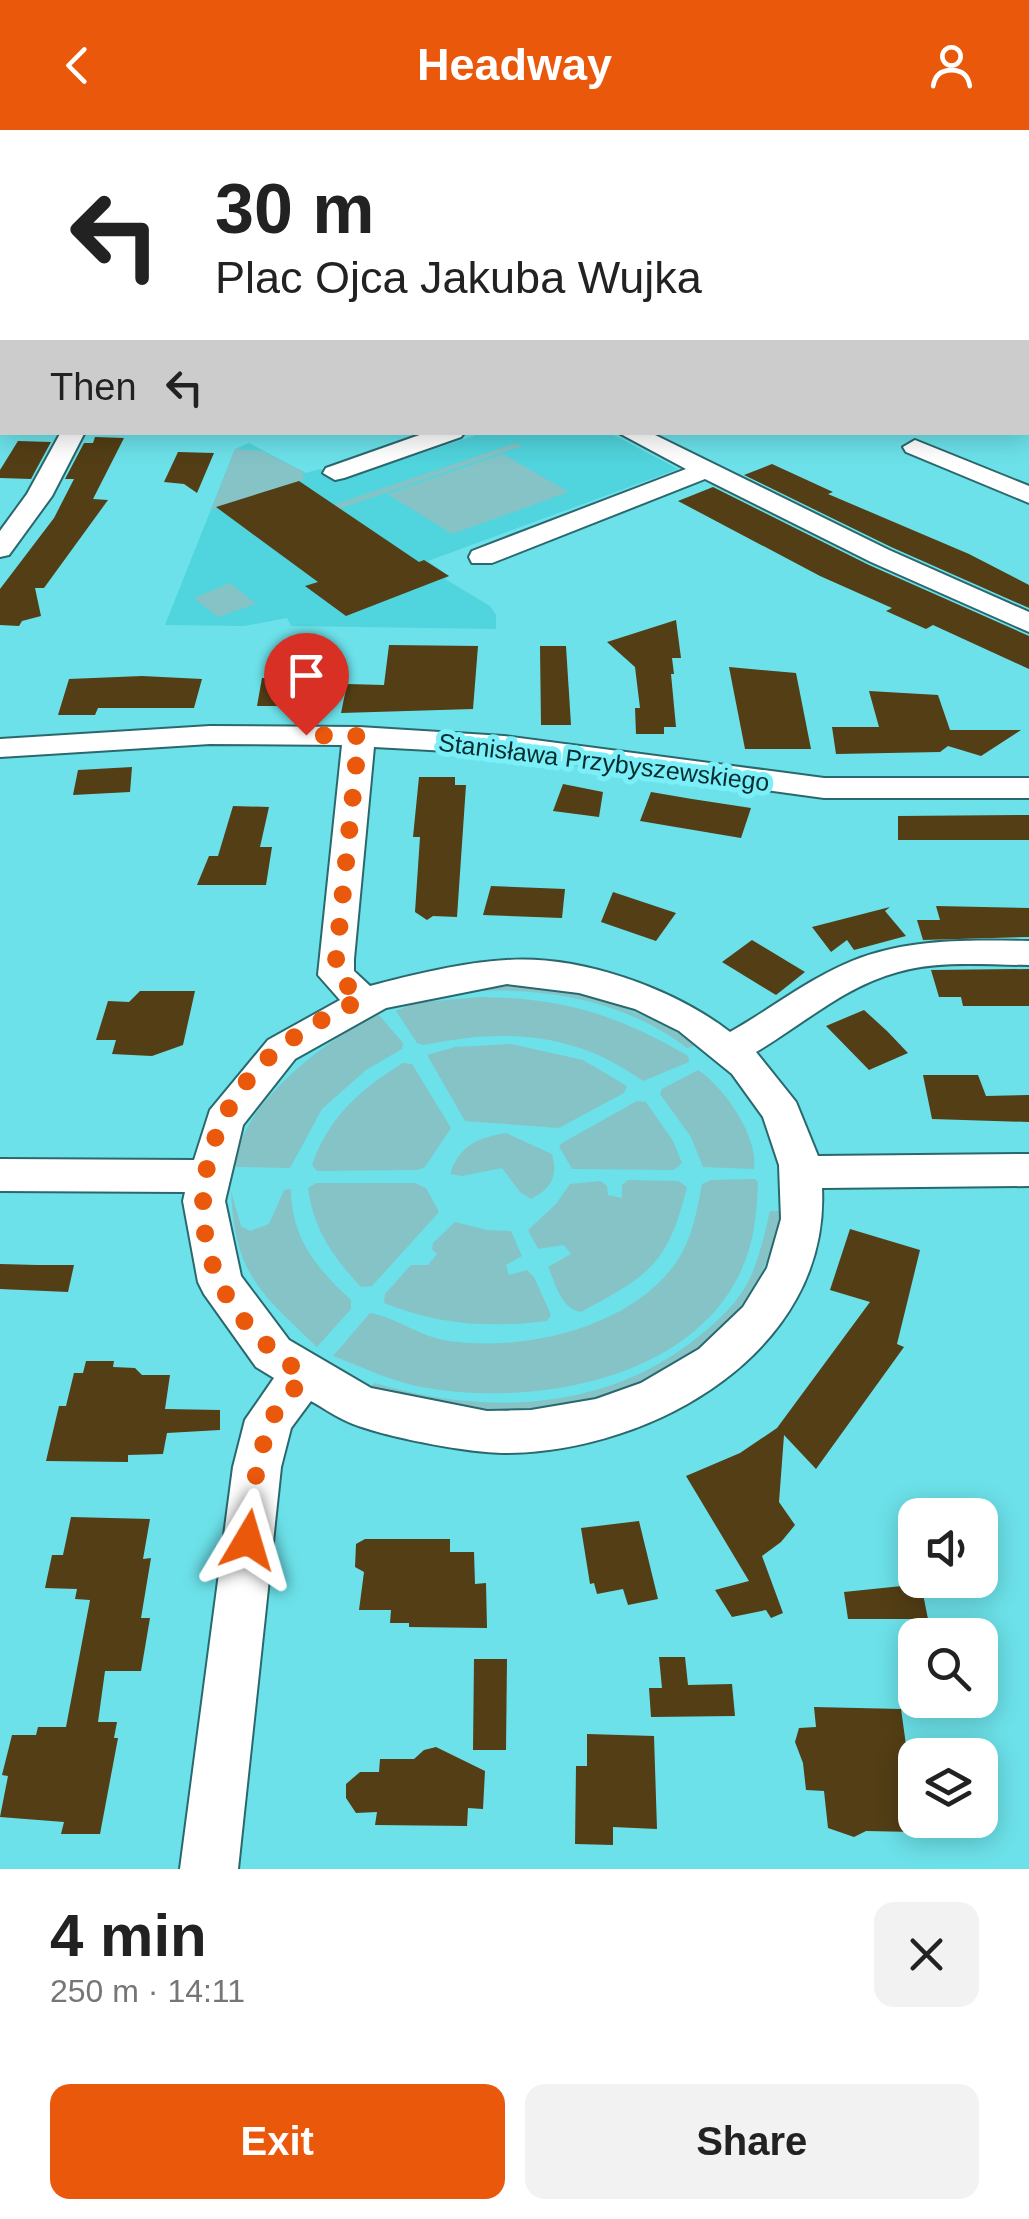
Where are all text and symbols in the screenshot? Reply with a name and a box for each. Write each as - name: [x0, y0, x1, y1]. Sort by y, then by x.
- icon: back: [50, 38, 105, 93]
- icon: person: [924, 38, 979, 93]
- text: Headway: [417, 39, 612, 90]
- icon: left: [50, 170, 180, 300]
- text: 30 m: [215, 170, 375, 248]
- text: Plac Ojca Jakuba Wujka: [215, 252, 702, 303]
- icon: left: [157, 360, 212, 415]
- text: Then: [50, 366, 137, 408]
- pin: [264, 633, 349, 736]
- icon: arrive: [279, 648, 334, 703]
- street label: Stanisława Przybyszewskiego: [437, 728, 771, 796]
- position arrow: [196, 1488, 300, 1592]
- map controls: [898, 1498, 998, 1838]
- button: sound: [898, 1498, 998, 1598]
- button: search: [898, 1618, 998, 1718]
- button: layers: [898, 1738, 998, 1838]
- text: 4 min: [50, 1902, 207, 1969]
- button: close: [874, 1902, 979, 2007]
- text: 250 m · 14:11: [50, 1973, 245, 2009]
- button: Exit: [50, 2084, 505, 2199]
- button: Share: [525, 2084, 979, 2199]

